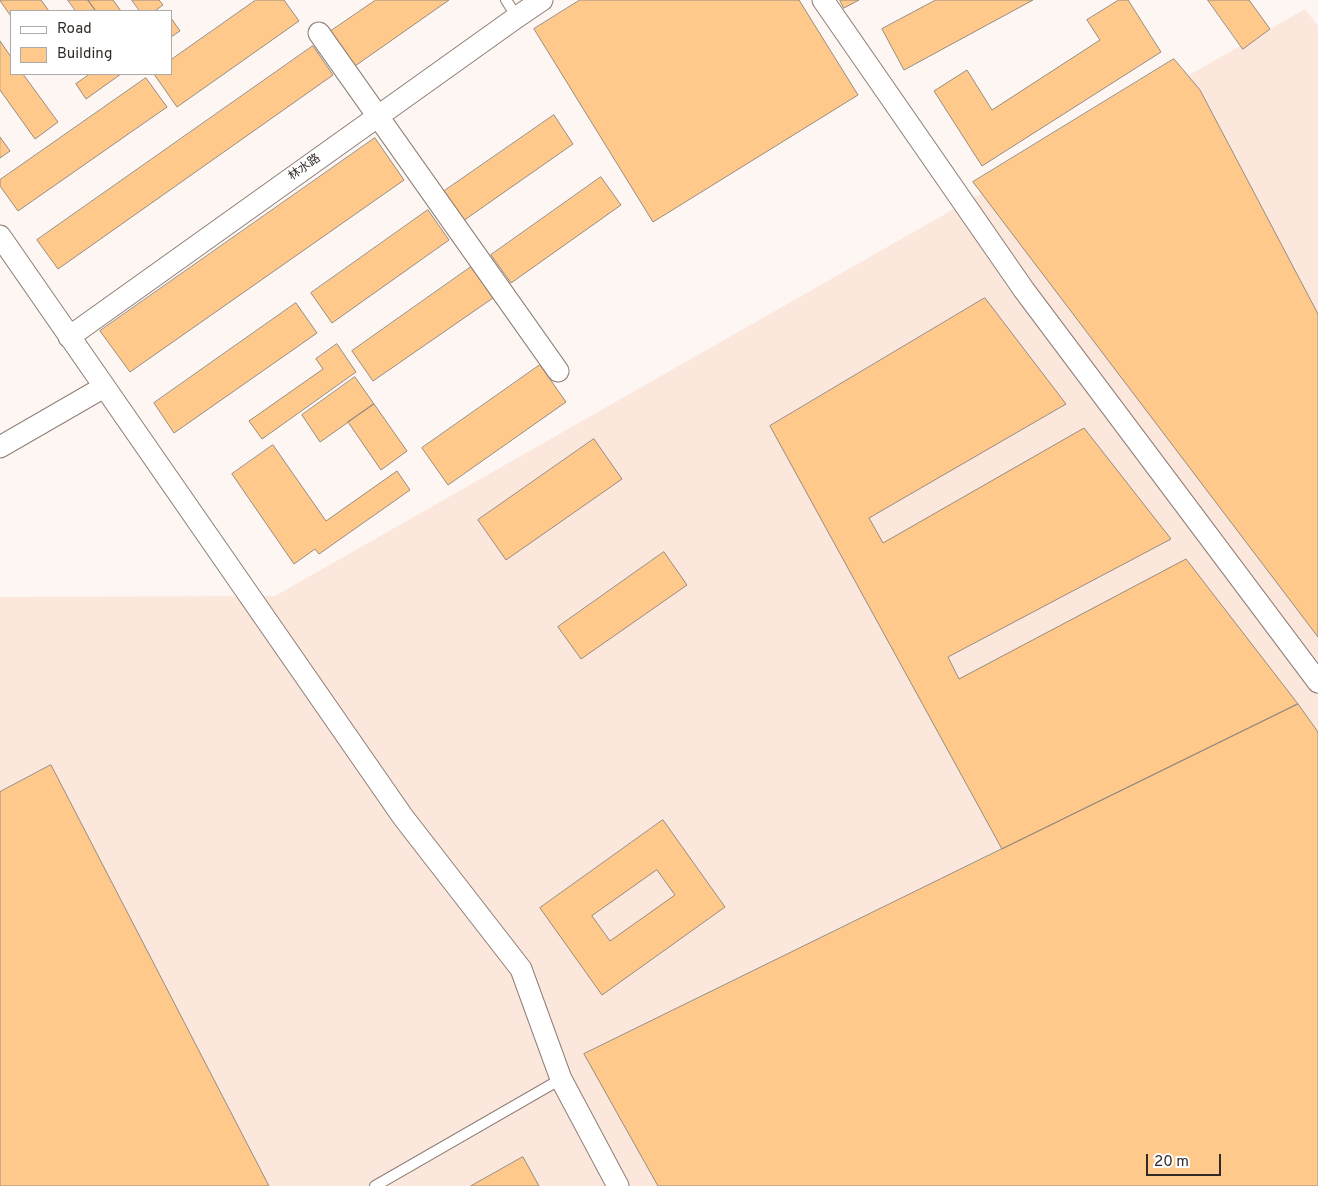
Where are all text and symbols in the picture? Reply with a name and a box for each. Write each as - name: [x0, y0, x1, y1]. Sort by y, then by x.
- legend: [10, 10, 172, 75]
- text: Road: [57, 20, 92, 39]
- text: Building: [57, 45, 112, 64]
- street label: 林水路: [286, 152, 324, 184]
- scale bar: [1148, 1144, 1223, 1176]
- text: 20 m: [1154, 1153, 1189, 1172]

